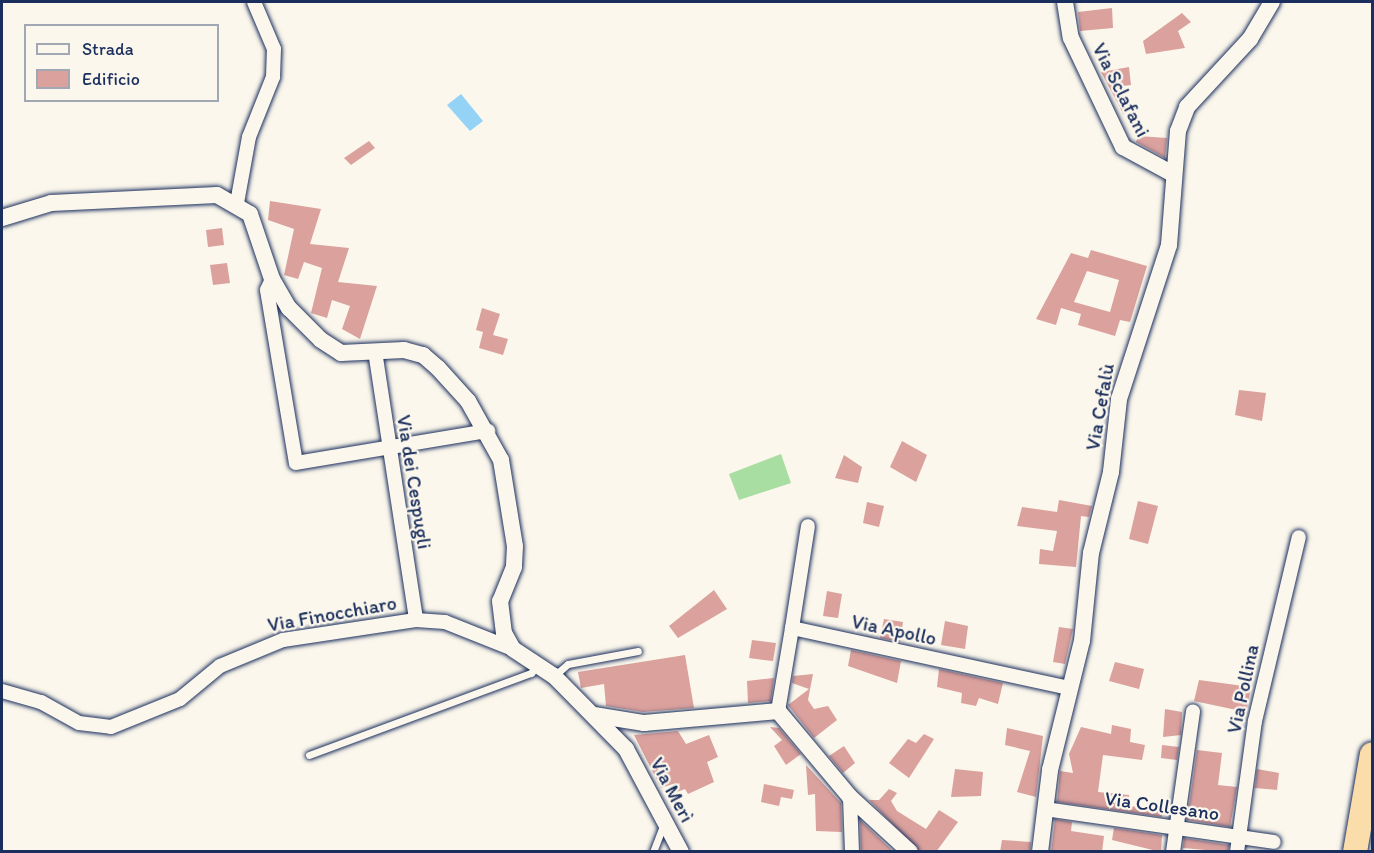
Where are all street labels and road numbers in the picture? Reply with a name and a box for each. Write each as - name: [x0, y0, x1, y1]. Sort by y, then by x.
- street label: Via Sclafani: [1087, 39, 1155, 141]
- street label: Via Cefalù: [1081, 362, 1119, 452]
- street label: Via dei Cespugli: [392, 414, 436, 550]
- street label: Via Finocchiaro: [266, 591, 398, 637]
- street label: Via Apollo: [849, 609, 939, 651]
- street label: Via Pollina: [1222, 642, 1264, 736]
- street label: Via Merì: [645, 754, 699, 826]
- street label: Via Collesano: [1103, 786, 1221, 826]

